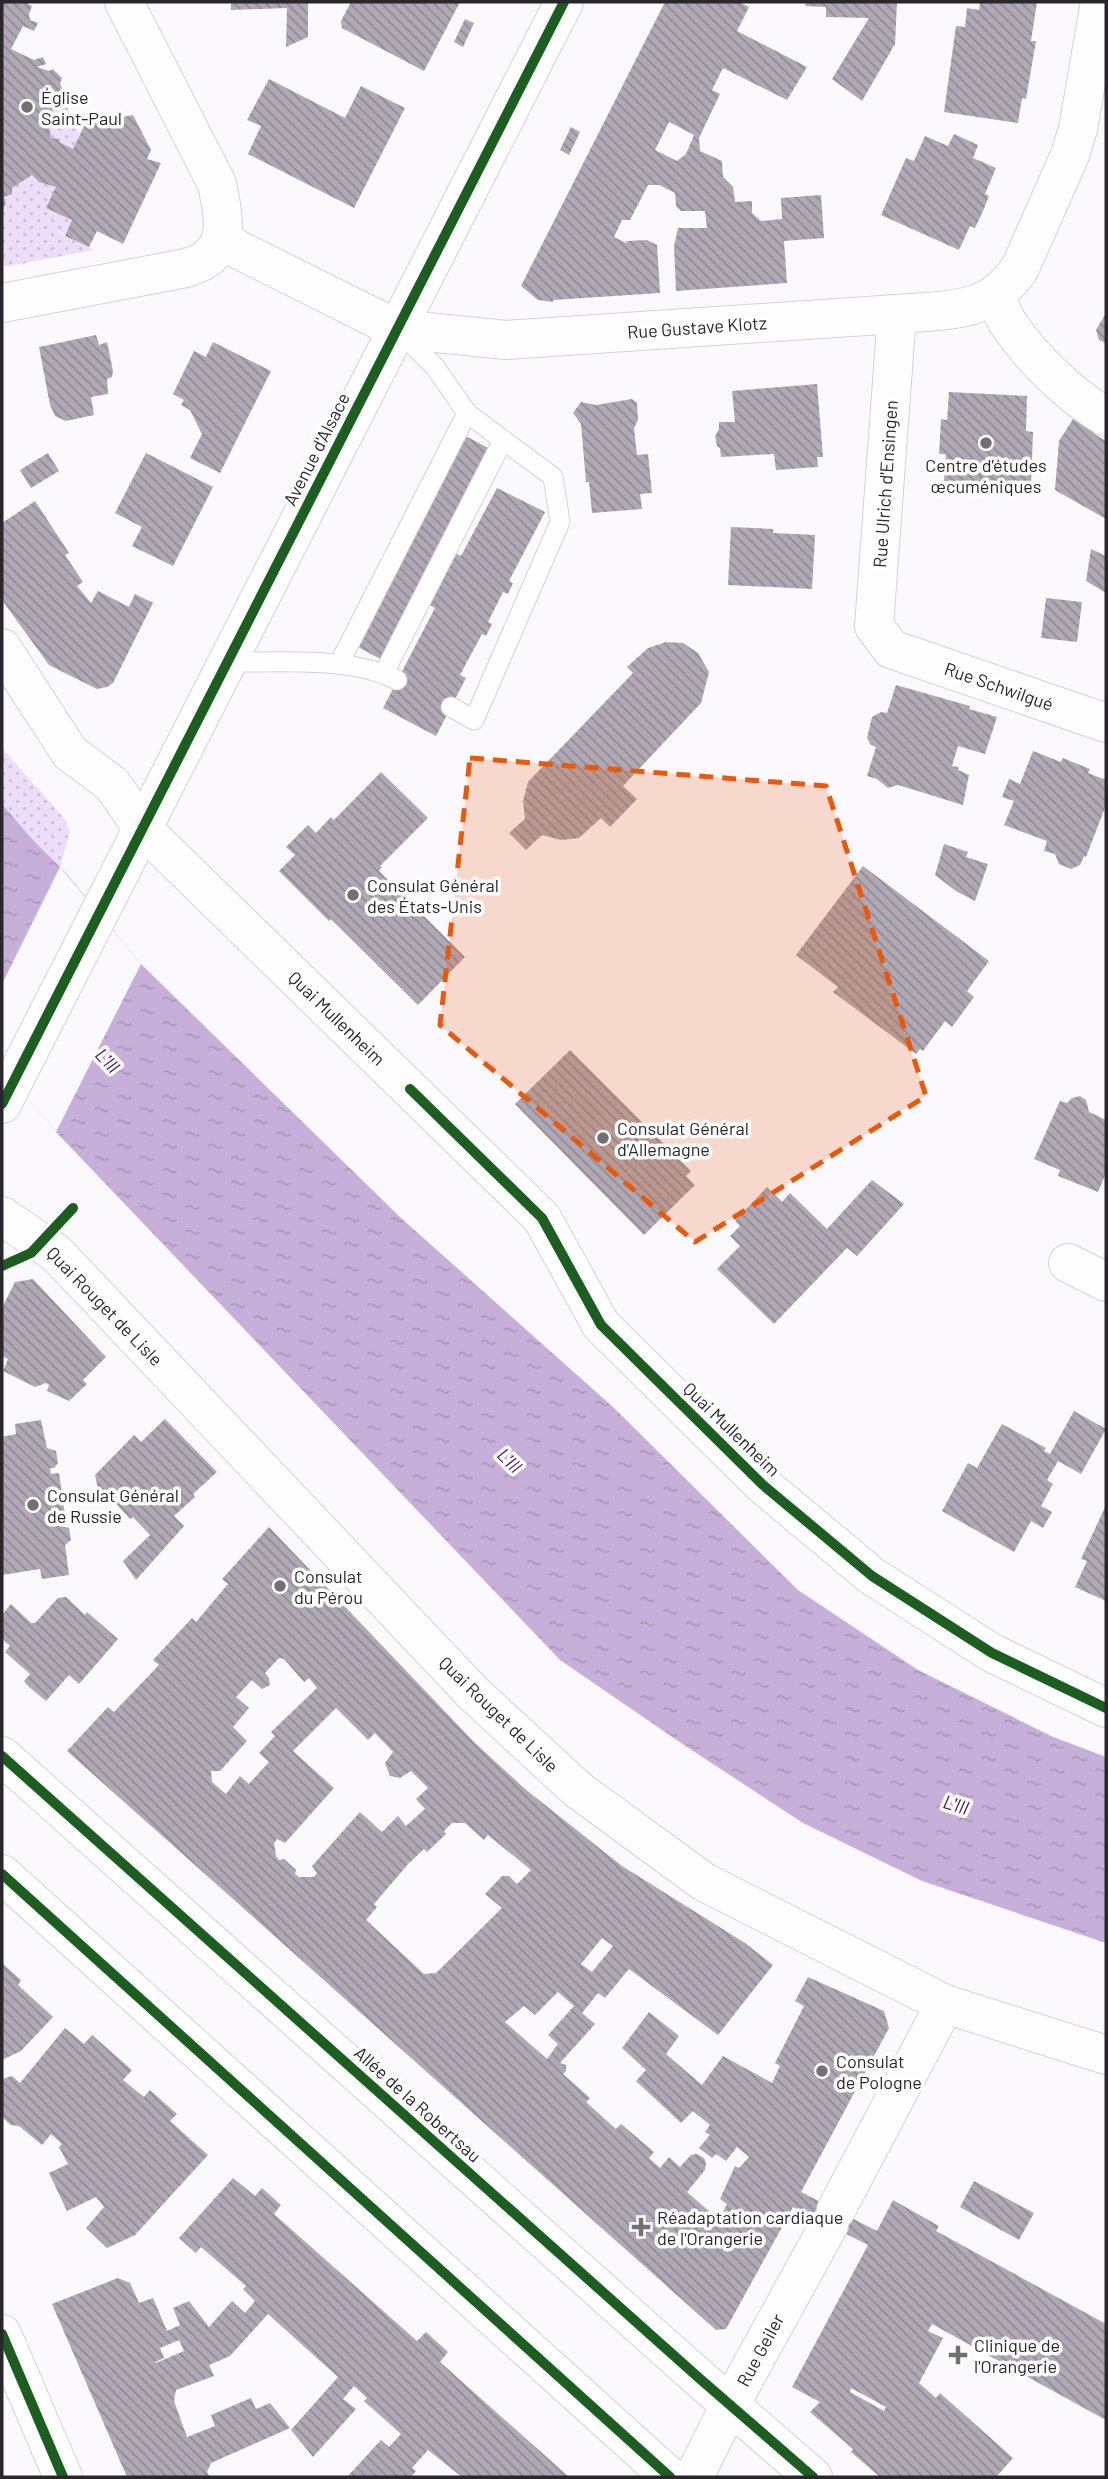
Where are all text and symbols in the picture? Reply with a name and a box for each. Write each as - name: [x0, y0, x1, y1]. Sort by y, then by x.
- place label: Église Saint-Paul: [41, 86, 122, 129]
- marker: Église Saint-Paul: [19, 99, 35, 115]
- street label: Rue Gustave Klotz: [627, 311, 767, 343]
- street label: Avenue d'Alsace: [278, 389, 354, 509]
- street label: Rue Ulrich d'Ensingen: [868, 399, 902, 569]
- marker: Centre d'études œcuméniques: [978, 435, 994, 451]
- place label: Centre d'études œcuméniques: [925, 454, 1047, 497]
- street label: Rue Schwilgué: [942, 657, 1056, 715]
- place label: Consulat Général des États-Unis: [367, 874, 499, 917]
- marker: Consulat Général des États-Unis: [345, 887, 361, 903]
- street label: Quai Mullenheim: [284, 966, 390, 1070]
- water label: L'Ill: [91, 1043, 126, 1078]
- place label: Consulat Général d'Allemagne: [617, 1117, 749, 1160]
- marker: Consulat Général d'Allemagne: [595, 1130, 611, 1146]
- street label: Quai Rouget de Lisle: [42, 1242, 168, 1370]
- street label: Quai Mullenheim: [679, 1377, 785, 1481]
- water label: L'Ill: [493, 1443, 528, 1478]
- place label: Consulat Général de Russie: [47, 1484, 179, 1527]
- marker: Consulat Général de Russie: [25, 1497, 41, 1513]
- place label: Consulat du Pérou: [294, 1565, 363, 1608]
- marker: Consulat du Pérou: [272, 1578, 288, 1594]
- street label: Quai Rouget de Lisle: [435, 1651, 563, 1777]
- water label: L'Ill: [941, 1789, 972, 1819]
- street label: Allée de la Robertsau: [350, 2041, 486, 2167]
- place label: Consulat de Pologne: [836, 2050, 922, 2093]
- marker: Consulat de Pologne: [814, 2063, 830, 2079]
- place label: Réadaptation cardiaque de l'Orangerie: [657, 2206, 843, 2249]
- marker: Réadaptation cardiaque de l'Orangerie: [631, 2217, 651, 2237]
- street label: Rue Geiler: [732, 2309, 789, 2390]
- place label: Clinique de l'Orangerie: [974, 2334, 1060, 2377]
- marker: Clinique de l'Orangerie: [948, 2345, 968, 2365]

